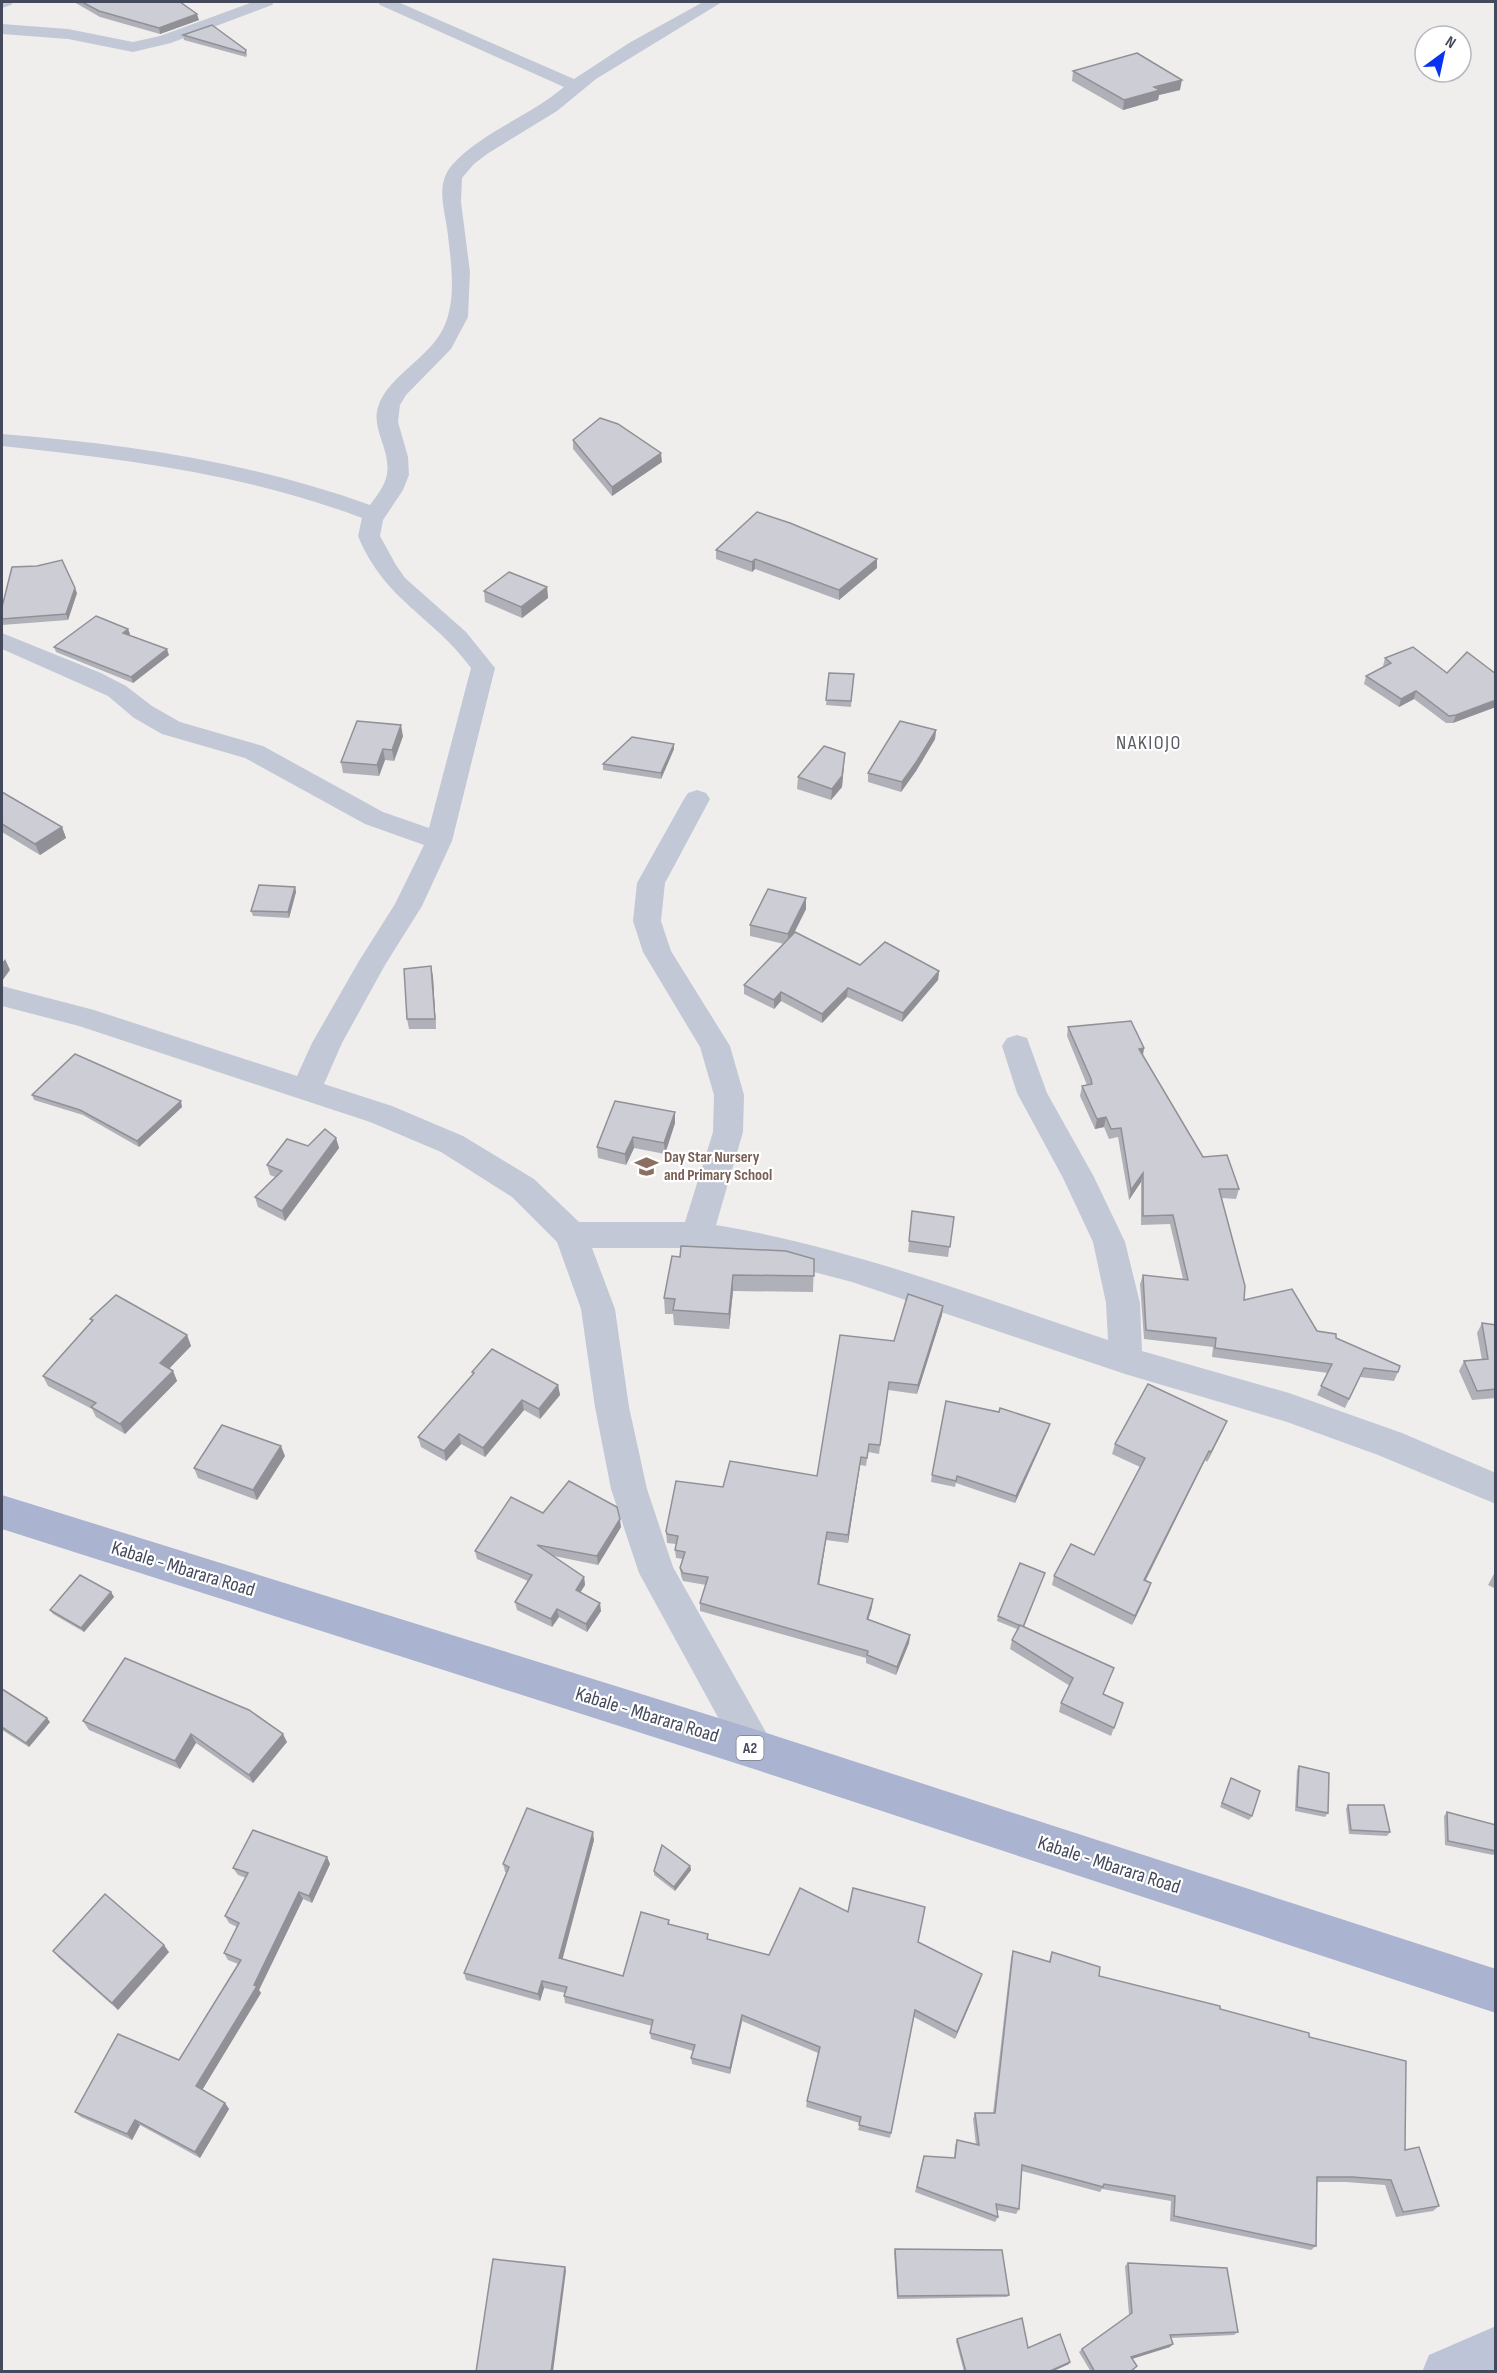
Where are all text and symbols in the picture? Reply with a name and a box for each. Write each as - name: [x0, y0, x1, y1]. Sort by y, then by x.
- north arrow: [1413, 24, 1473, 84]
- text: N: [1442, 32, 1459, 53]
- district label: NAKIOJO: [1116, 731, 1182, 755]
- place label: Day Star Nursery and Primary School: [664, 1148, 772, 1185]
- school or university icon: Day Star Nursery and Primary School: [633, 1153, 659, 1179]
- street label: Kabale - Mbarara Road: [108, 1536, 258, 1602]
- street label: Kabale - Mbarara Road: [572, 1682, 722, 1748]
- road number: A2: [736, 1736, 764, 1760]
- street label: Kabale - Mbarara Road: [1035, 1831, 1183, 1899]

